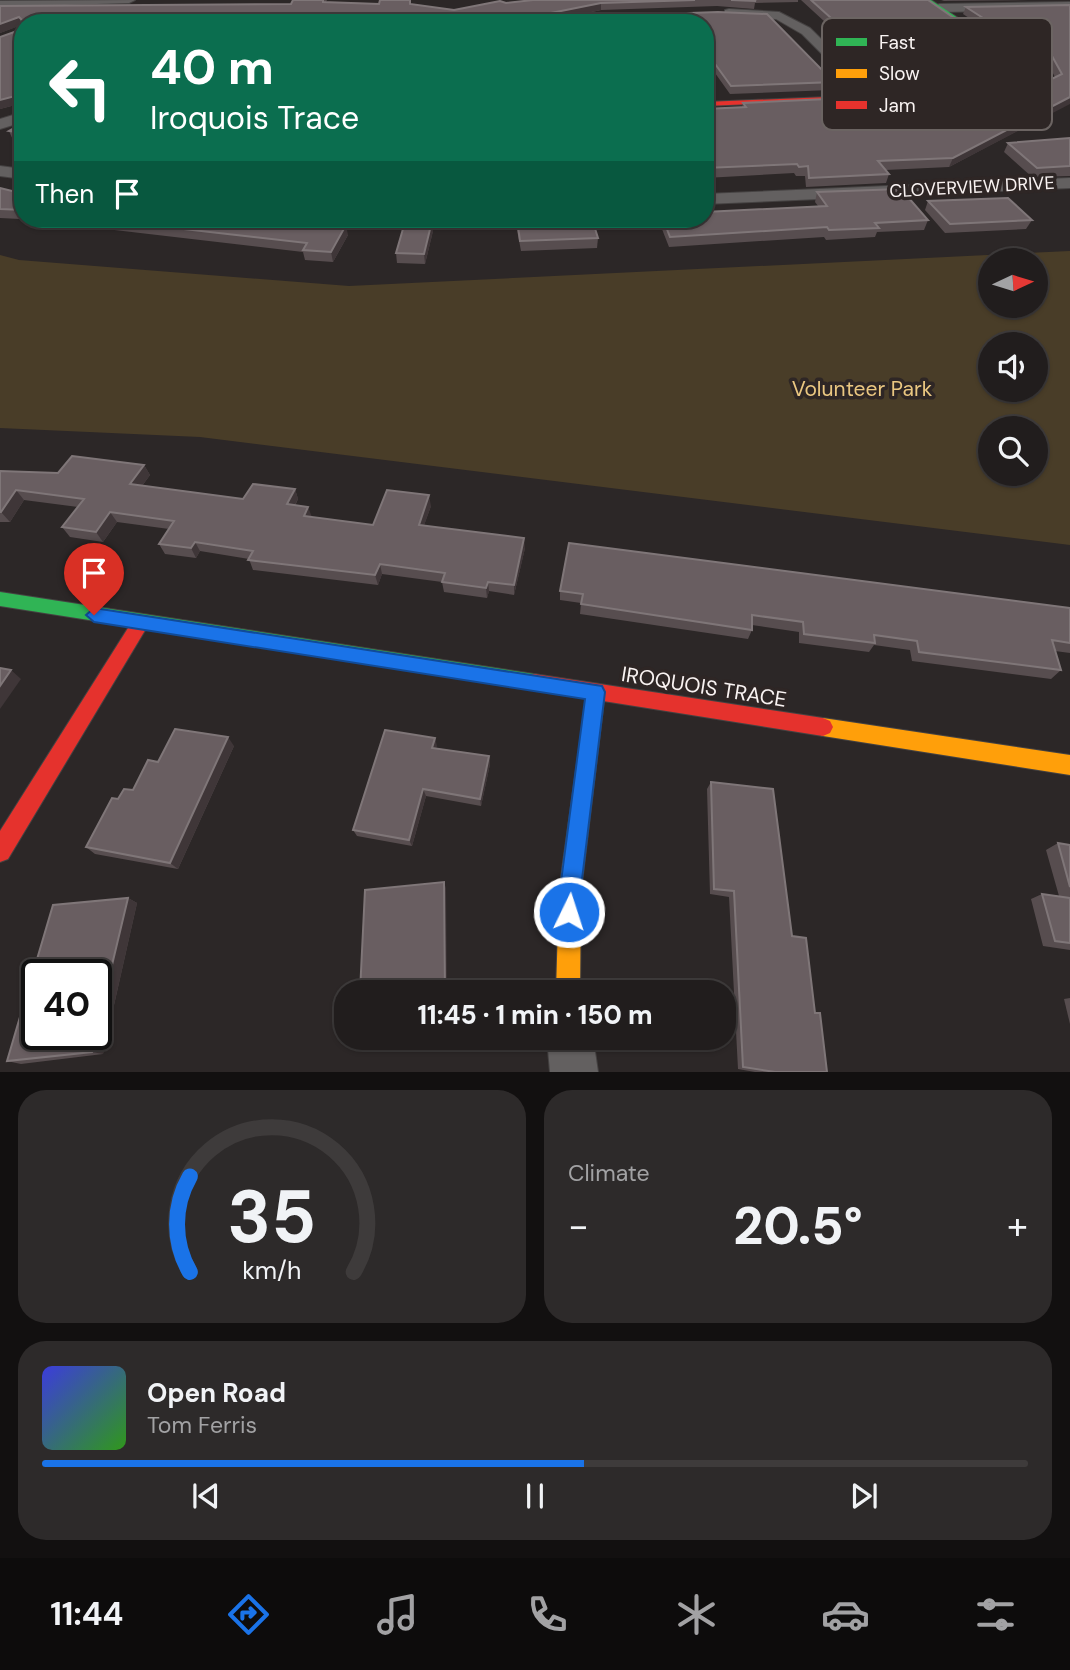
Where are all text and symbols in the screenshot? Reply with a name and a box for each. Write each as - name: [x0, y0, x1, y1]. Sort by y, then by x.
- legend: [822, 18, 1052, 130]
- text: Fast: [879, 30, 915, 55]
- text: 40 m: [150, 35, 274, 99]
- icon: left: [35, 42, 126, 133]
- text: Slow: [879, 61, 920, 86]
- text: Jam: [879, 93, 916, 118]
- text: Iroquois Trace: [150, 97, 359, 139]
- street label: CLOVERVIEW DRIVE: [889, 171, 1055, 203]
- icon: arrive: [108, 175, 146, 213]
- text: Then: [35, 177, 94, 211]
- north arrow: [978, 248, 1048, 318]
- map controls: [978, 248, 1048, 486]
- button: sound: [978, 332, 1048, 402]
- park label: Volunteer Park: [792, 375, 933, 403]
- button: search: [978, 416, 1048, 486]
- pin: [64, 543, 124, 615]
- icon: arrive: [75, 554, 113, 592]
- street label: IROQUOIS TRACE: [619, 660, 789, 714]
- position arrow: [532, 875, 606, 949]
- speed limit sign: 40: [21, 959, 112, 1050]
- text: 11:45 · 1 min · 150 m: [417, 998, 653, 1032]
- text: Climate: [568, 1158, 650, 1188]
- text: 35: [227, 1171, 317, 1266]
- text: 20.5°: [733, 1192, 863, 1260]
- text: −: [568, 1201, 589, 1251]
- text: +: [1007, 1201, 1028, 1251]
- text: km/h: [242, 1254, 302, 1287]
- text: Open Road: [147, 1376, 286, 1410]
- text: Tom Ferris: [147, 1410, 257, 1440]
- icon: previous: [187, 1477, 225, 1515]
- icon: pause: [516, 1477, 554, 1515]
- icon: next: [845, 1477, 883, 1515]
- icon: directions: [224, 1590, 273, 1639]
- icon: music: [373, 1590, 422, 1639]
- icon: phone: [523, 1590, 572, 1639]
- icon: climate: [672, 1590, 721, 1639]
- icon: car: [821, 1590, 870, 1639]
- icon: filters: [971, 1590, 1020, 1639]
- text: 11:44: [50, 1593, 123, 1635]

